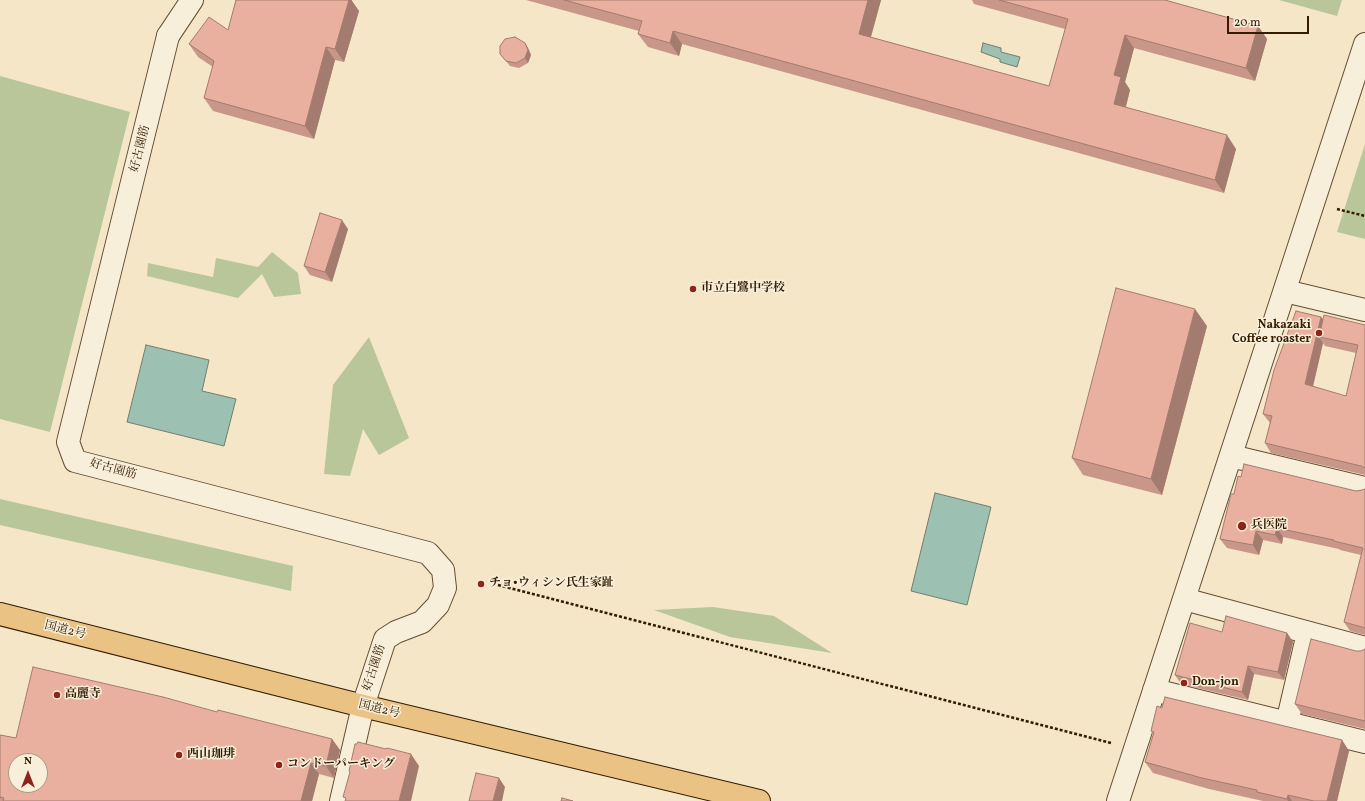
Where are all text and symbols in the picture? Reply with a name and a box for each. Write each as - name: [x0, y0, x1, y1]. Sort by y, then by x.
- scale bar: [1229, 8, 1311, 34]
- text: 20 m: [1234, 15, 1261, 31]
- street label: 好古園筋: [128, 124, 154, 174]
- place label: 市立白鷺中学校: [701, 282, 785, 296]
- marker: 市立白鷺中学校: [688, 284, 698, 294]
- place label: Nakazaki Coffee roaster: [1232, 319, 1311, 347]
- marker: Nakazaki Coffee roaster: [1314, 328, 1324, 338]
- street label: 好古園筋: [88, 457, 138, 483]
- place label: 兵医院: [1251, 519, 1287, 533]
- marker: 兵医院: [1236, 520, 1248, 532]
- place label: チョ•ウィシン氏生家趾: [489, 577, 614, 591]
- marker: チョ•ウィシン氏生家趾: [476, 579, 486, 589]
- street label: 国道2号: [43, 619, 87, 643]
- street label: 好古園筋: [361, 643, 389, 693]
- place label: Don-jon: [1192, 676, 1239, 690]
- marker: Don-jon: [1179, 678, 1189, 688]
- place label: 高麗寺: [65, 688, 101, 702]
- marker: 高麗寺: [52, 690, 62, 700]
- street label: 国道2号: [357, 698, 401, 722]
- place label: 西山珈琲: [187, 748, 235, 762]
- marker: 西山珈琲: [174, 750, 184, 760]
- north arrow: [8, 753, 48, 793]
- text: N: [24, 754, 32, 769]
- place label: コンドーパーキング: [287, 758, 395, 772]
- marker: コンドーパーキング: [274, 760, 284, 770]

